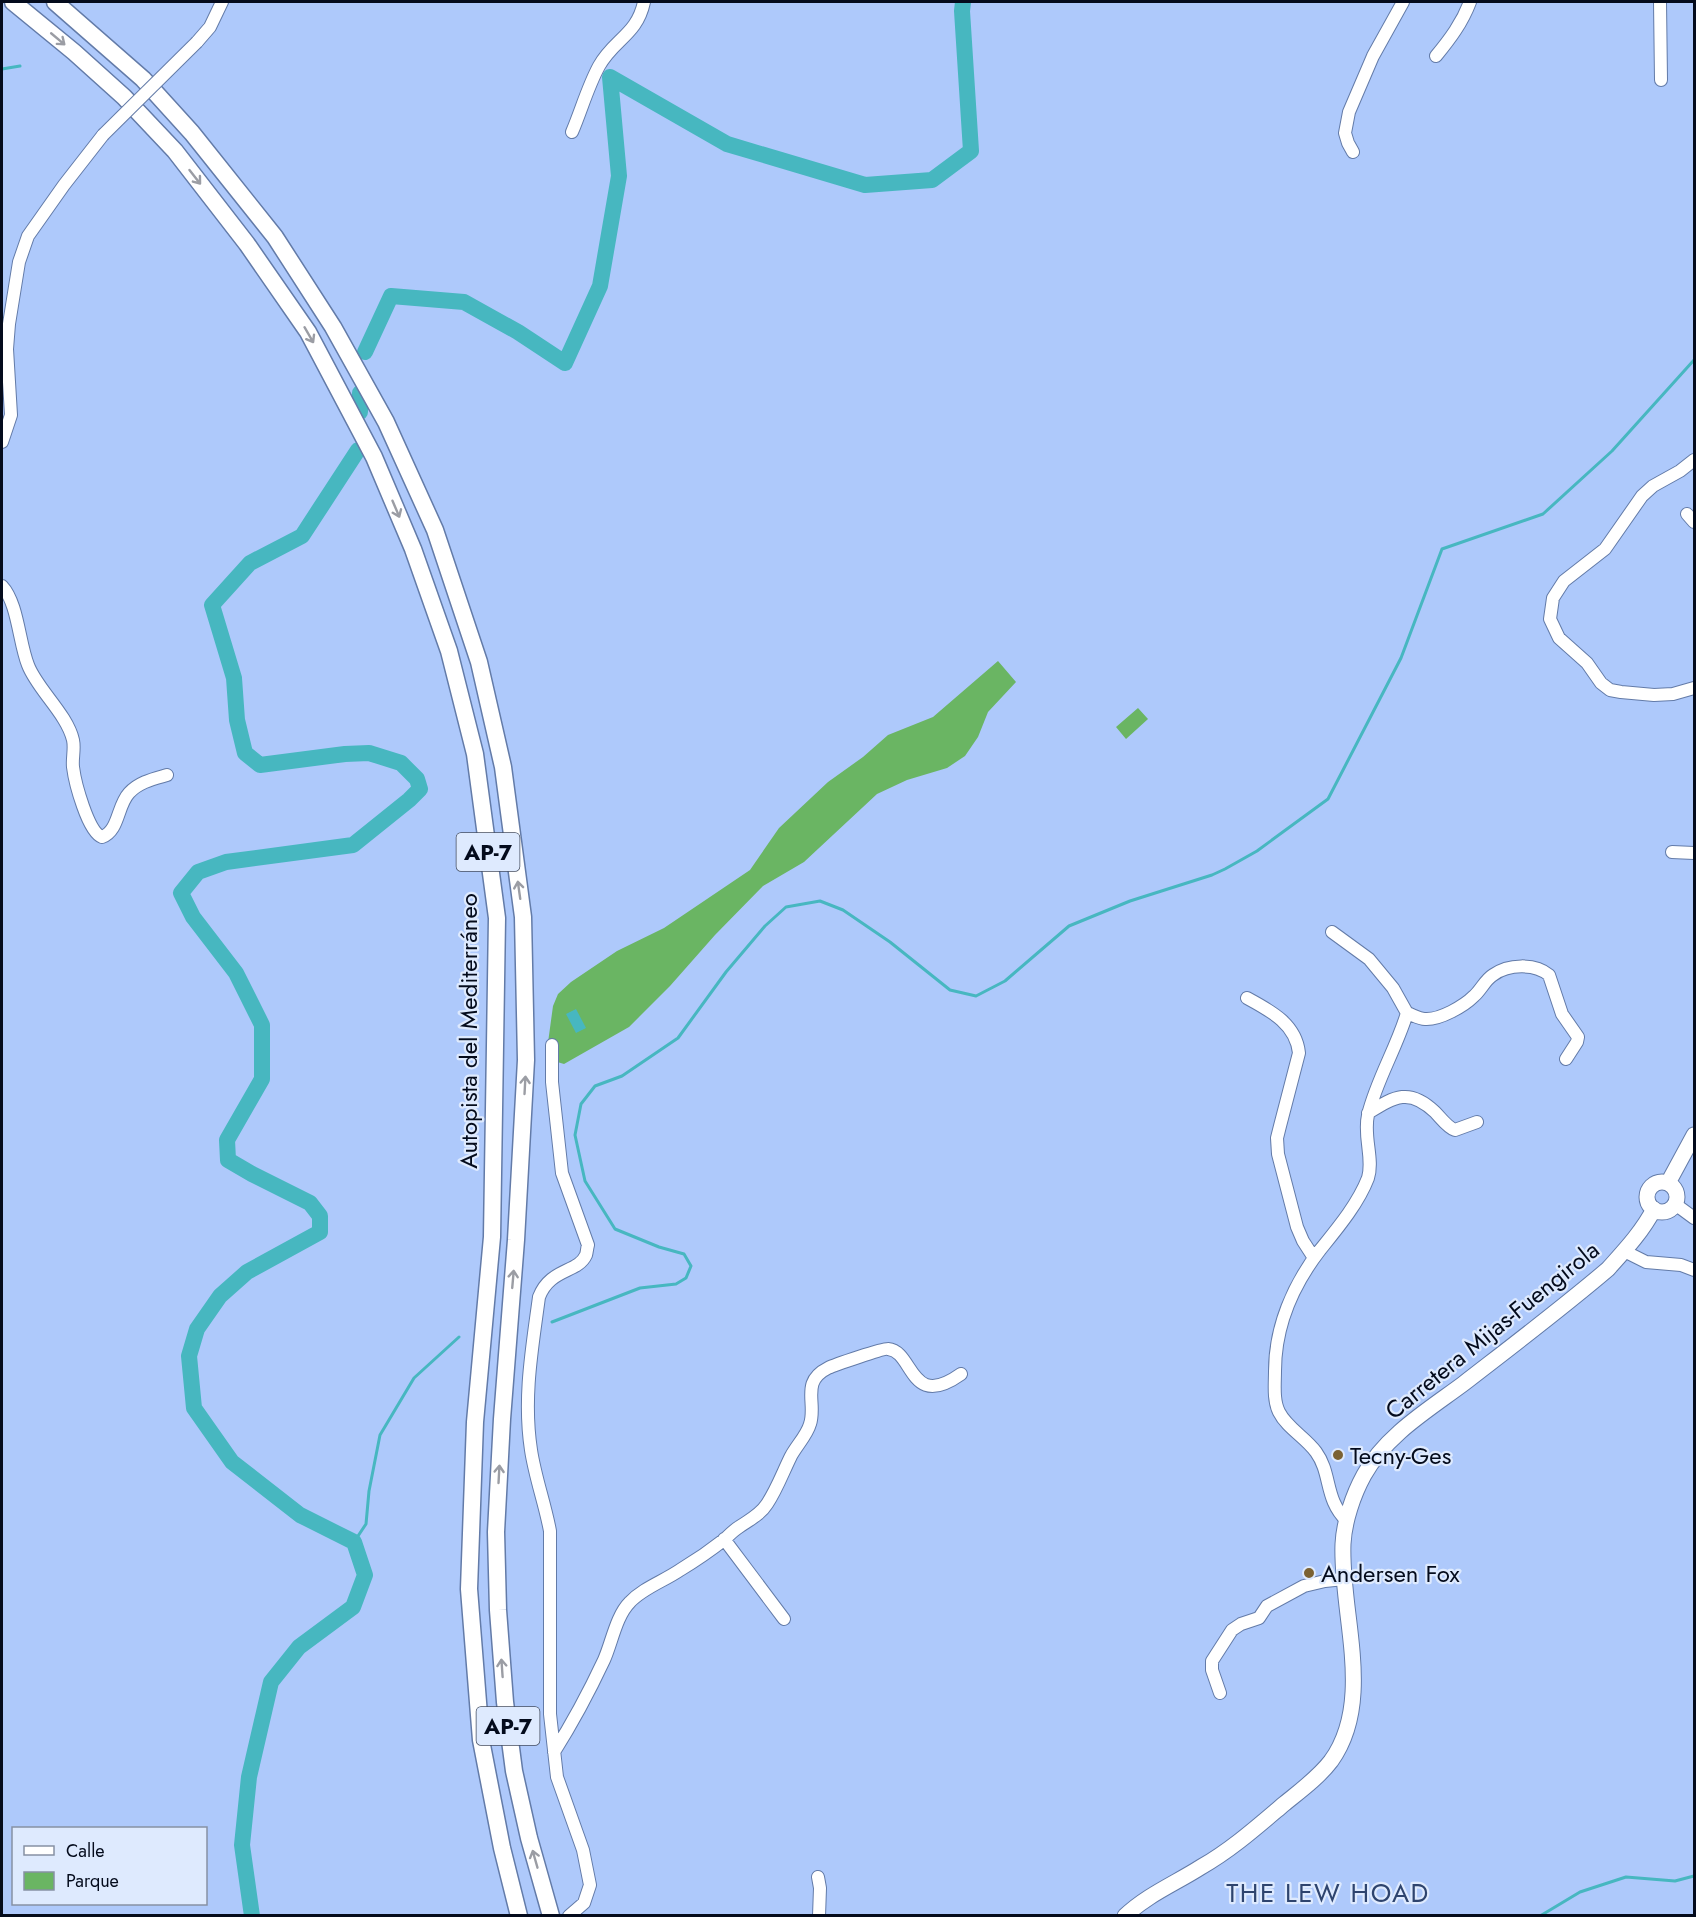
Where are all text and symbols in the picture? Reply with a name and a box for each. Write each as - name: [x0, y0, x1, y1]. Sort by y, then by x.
- one-way arrow: [50, 32, 66, 45]
- one-way arrow: [188, 169, 201, 185]
- one-way arrow: [303, 326, 315, 343]
- one-way arrow: [391, 499, 402, 518]
- road number: AP-7: [456, 833, 520, 871]
- one-way arrow: [514, 881, 525, 901]
- street label: Autopista del Mediterráneo: [451, 893, 486, 1169]
- one-way arrow: [519, 1075, 530, 1095]
- street label: Carretera Mijas-Fuengirola: [1377, 1233, 1607, 1427]
- one-way arrow: [508, 1270, 519, 1290]
- place label: Tecny-Ges: [1350, 1438, 1451, 1473]
- marker: Tecny-Ges: [1331, 1448, 1345, 1462]
- one-way arrow: [494, 1464, 505, 1484]
- place label: Andersen Fox: [1321, 1556, 1461, 1591]
- marker: Andersen Fox: [1302, 1566, 1316, 1580]
- one-way arrow: [497, 1658, 508, 1678]
- road number: AP-7: [476, 1707, 540, 1745]
- legend: [12, 1827, 207, 1905]
- text: Calle: [66, 1838, 105, 1864]
- one-way arrow: [529, 1850, 540, 1869]
- text: Parque: [66, 1868, 119, 1894]
- district label: THE LEW HOAD: [1226, 1874, 1430, 1912]

